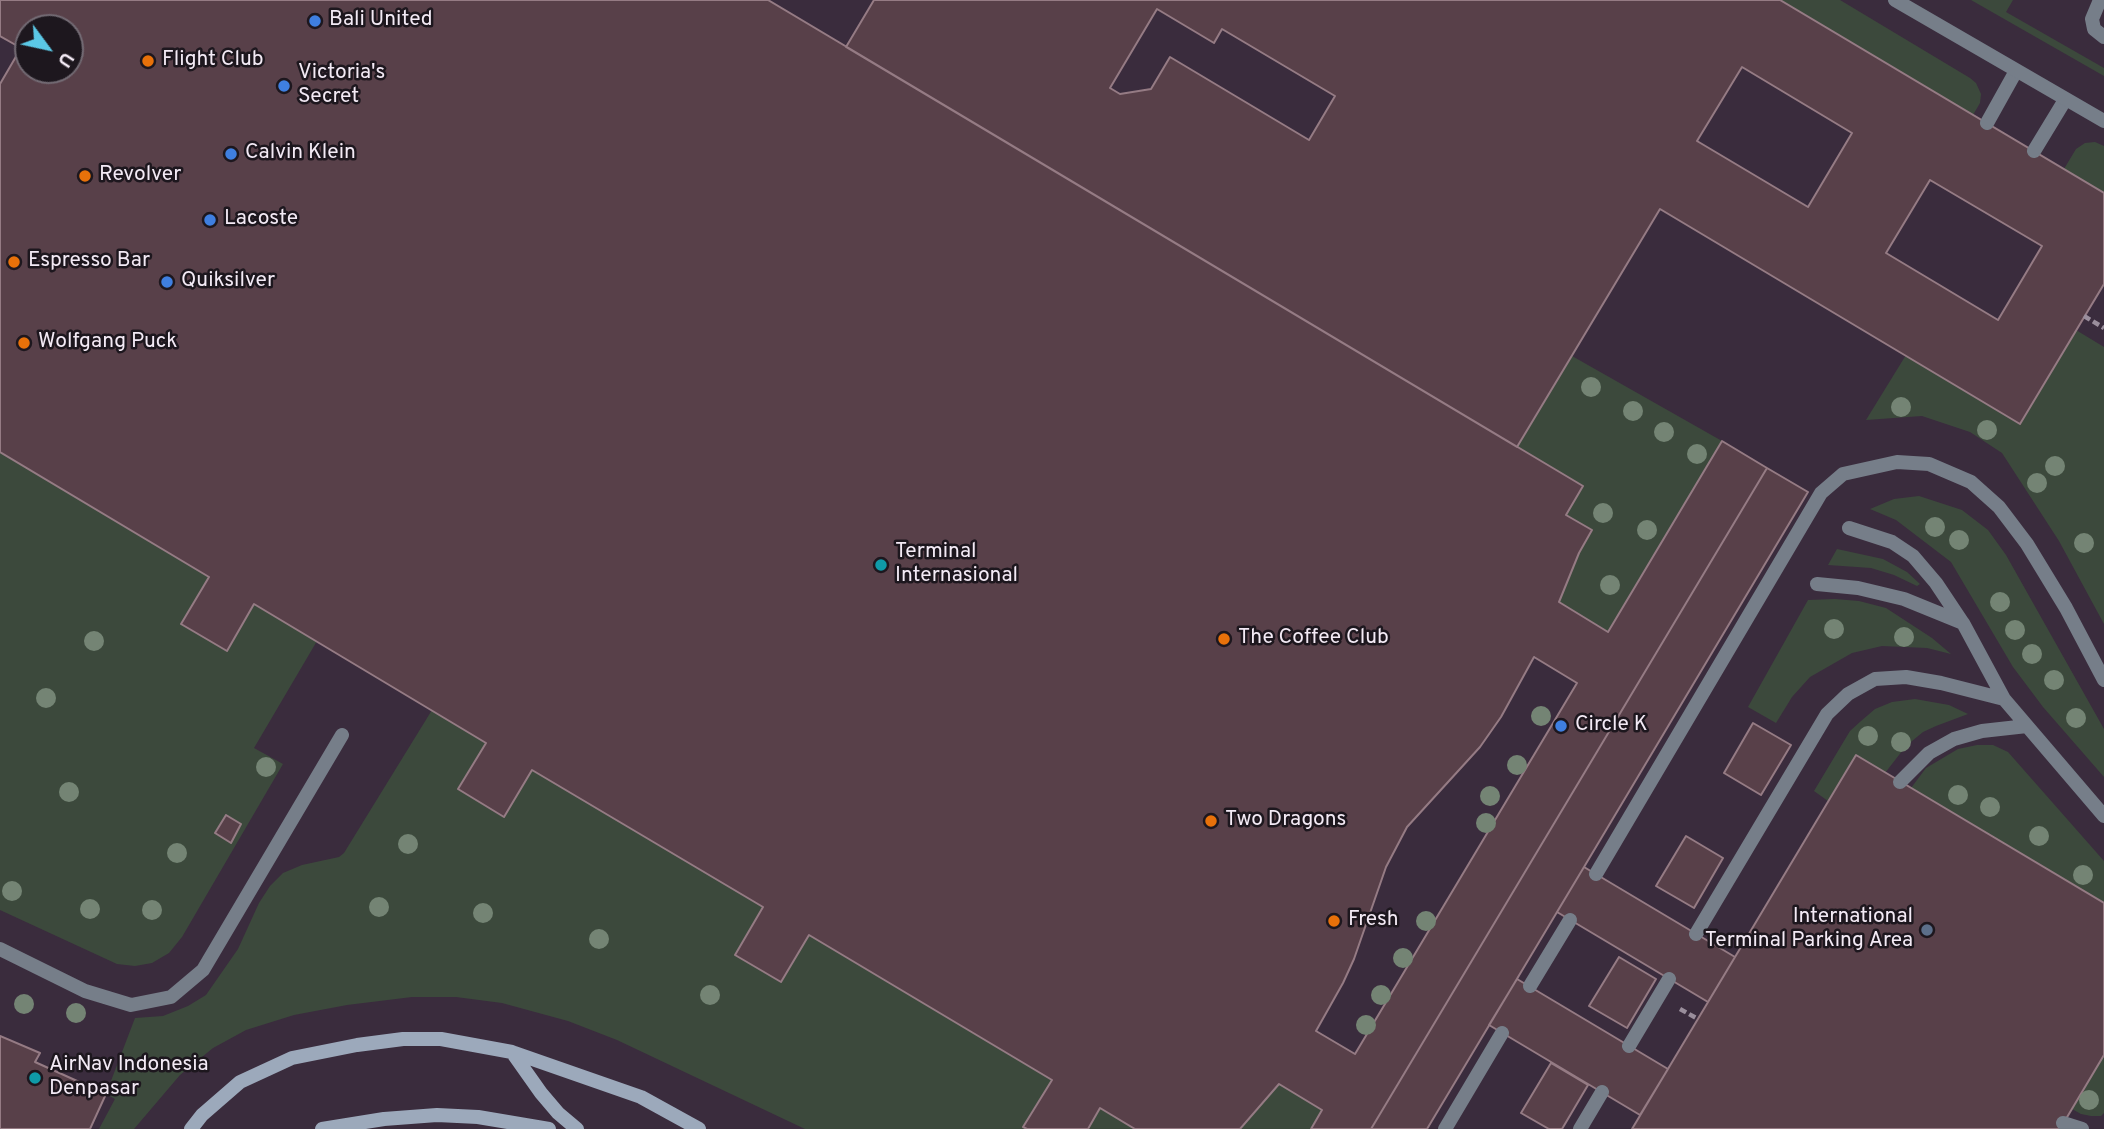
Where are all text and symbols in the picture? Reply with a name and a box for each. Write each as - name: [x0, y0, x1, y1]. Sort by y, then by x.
- place label: Bali United: [329, 8, 433, 34]
- marker: Bali United: [307, 13, 323, 29]
- north arrow: [14, 14, 84, 84]
- text: U: [51, 47, 79, 72]
- place label: Flight Club: [162, 48, 264, 74]
- marker: Flight Club: [140, 53, 156, 69]
- place label: Victoria's Secret: [298, 61, 385, 111]
- marker: Victoria's Secret: [276, 78, 292, 94]
- place label: Calvin Klein: [245, 141, 356, 167]
- marker: Calvin Klein: [223, 146, 239, 162]
- place label: Revolver: [99, 163, 182, 189]
- marker: Revolver: [77, 168, 93, 184]
- place label: Lacoste: [224, 207, 298, 233]
- marker: Lacoste: [202, 212, 218, 228]
- place label: Espresso Bar: [28, 249, 150, 275]
- marker: Espresso Bar: [6, 254, 22, 270]
- place label: Quiksilver: [181, 269, 275, 295]
- marker: Quiksilver: [159, 274, 175, 290]
- place label: Wolfgang Puck: [38, 330, 177, 356]
- marker: Wolfgang Puck: [16, 335, 32, 351]
- place label: Terminal Internasional: [895, 540, 1018, 590]
- marker: Terminal Internasional: [873, 557, 889, 573]
- place label: The Coffee Club: [1238, 626, 1389, 652]
- marker: The Coffee Club: [1216, 631, 1232, 647]
- place label: Circle K: [1575, 713, 1648, 739]
- marker: Circle K: [1553, 718, 1569, 734]
- place label: Two Dragons: [1225, 808, 1346, 834]
- marker: Two Dragons: [1203, 813, 1219, 829]
- place label: International Terminal Parking Area: [1705, 905, 1913, 955]
- place label: Fresh: [1348, 908, 1399, 934]
- marker: Fresh: [1326, 913, 1342, 929]
- marker: International Terminal Parking Area: [1919, 922, 1935, 938]
- place label: AirNav Indonesia Denpasar: [49, 1053, 209, 1103]
- marker: AirNav Indonesia Denpasar: [27, 1070, 43, 1086]

